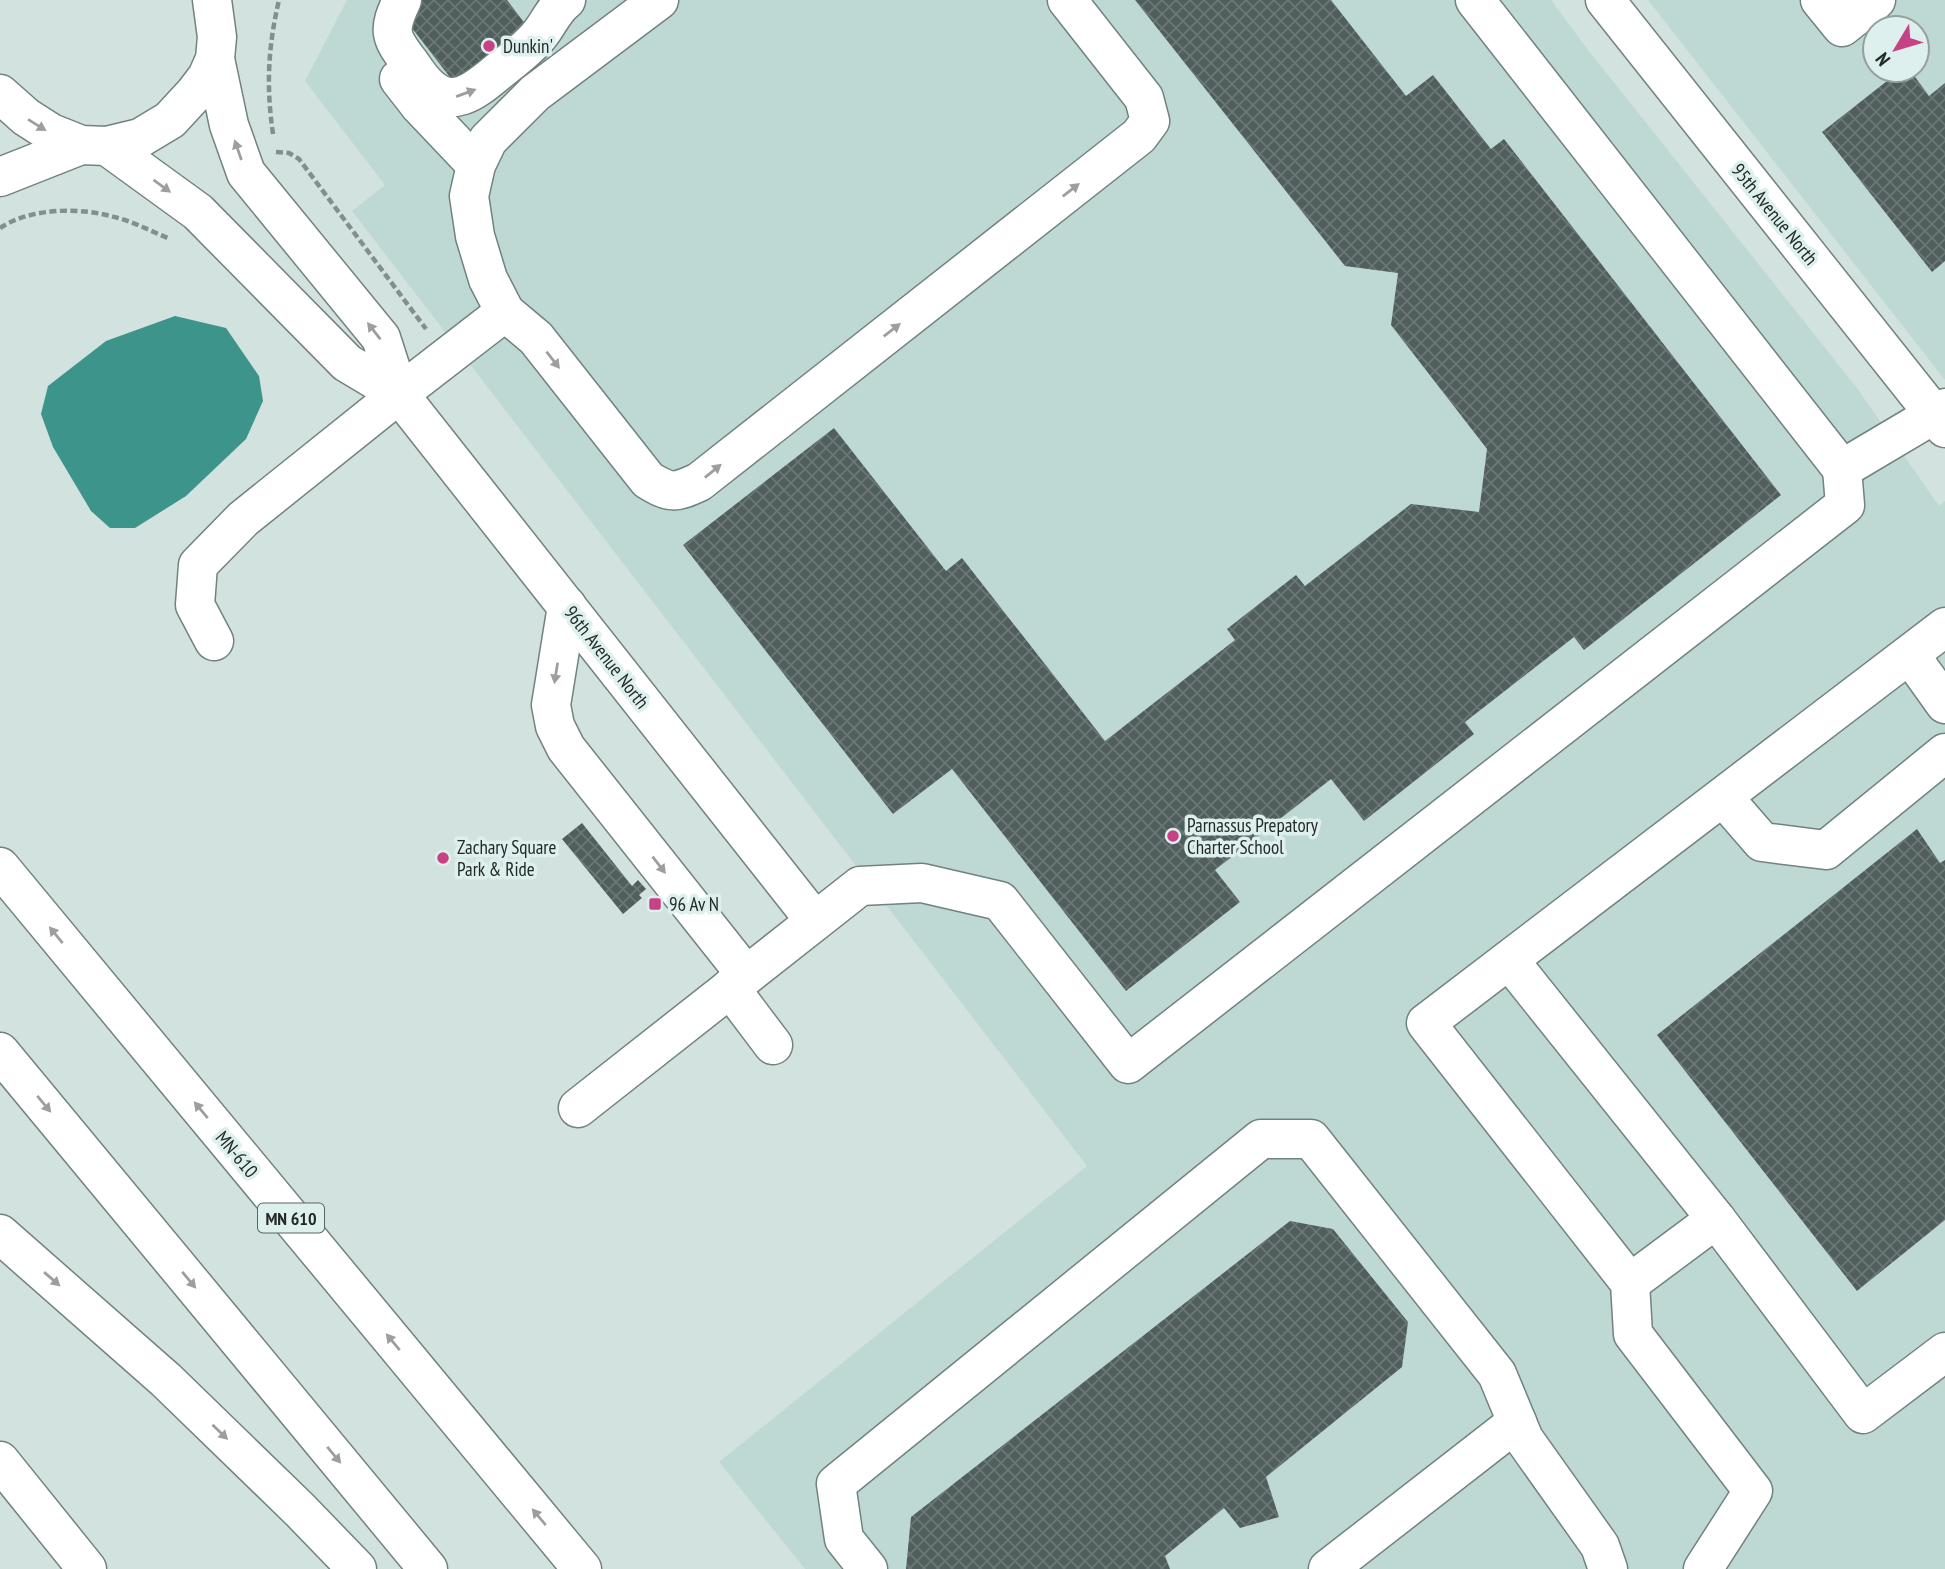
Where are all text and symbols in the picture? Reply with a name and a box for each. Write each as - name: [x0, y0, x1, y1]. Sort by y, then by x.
- north arrow: [1861, 14, 1931, 84]
- place label: Dunkin': [503, 34, 553, 58]
- marker: Dunkin': [481, 38, 497, 54]
- text: N: [1870, 48, 1895, 71]
- one-way arrow: [456, 87, 477, 98]
- one-way arrow: [28, 118, 47, 131]
- one-way arrow: [232, 140, 243, 161]
- street label: 95th Avenue North: [1727, 158, 1823, 270]
- one-way arrow: [153, 179, 171, 193]
- one-way arrow: [1062, 183, 1080, 197]
- one-way arrow: [367, 322, 382, 340]
- one-way arrow: [883, 323, 901, 338]
- one-way arrow: [545, 351, 560, 369]
- one-way arrow: [705, 464, 722, 479]
- street label: 96th Avenue North: [559, 601, 655, 713]
- one-way arrow: [550, 662, 561, 684]
- place label: Parnassus Prepatory Charter School: [1187, 813, 1319, 859]
- marker: Parnassus Prepatory Charter School: [1165, 828, 1181, 844]
- place label: Zachary Square Park & Ride: [457, 835, 557, 881]
- marker: Zachary Square Park & Ride: [435, 850, 451, 866]
- one-way arrow: [651, 856, 666, 874]
- place label: 96 Av N: [669, 892, 719, 916]
- marker: 96 Av N: [647, 896, 663, 912]
- one-way arrow: [49, 926, 64, 943]
- one-way arrow: [36, 1095, 51, 1113]
- one-way arrow: [194, 1102, 209, 1119]
- street label: MN-610: [211, 1126, 263, 1182]
- road number: MN 610: [258, 1204, 324, 1232]
- one-way arrow: [181, 1270, 196, 1288]
- one-way arrow: [43, 1271, 60, 1286]
- one-way arrow: [386, 1333, 401, 1350]
- one-way arrow: [211, 1424, 228, 1441]
- one-way arrow: [326, 1446, 341, 1463]
- one-way arrow: [531, 1508, 546, 1526]

